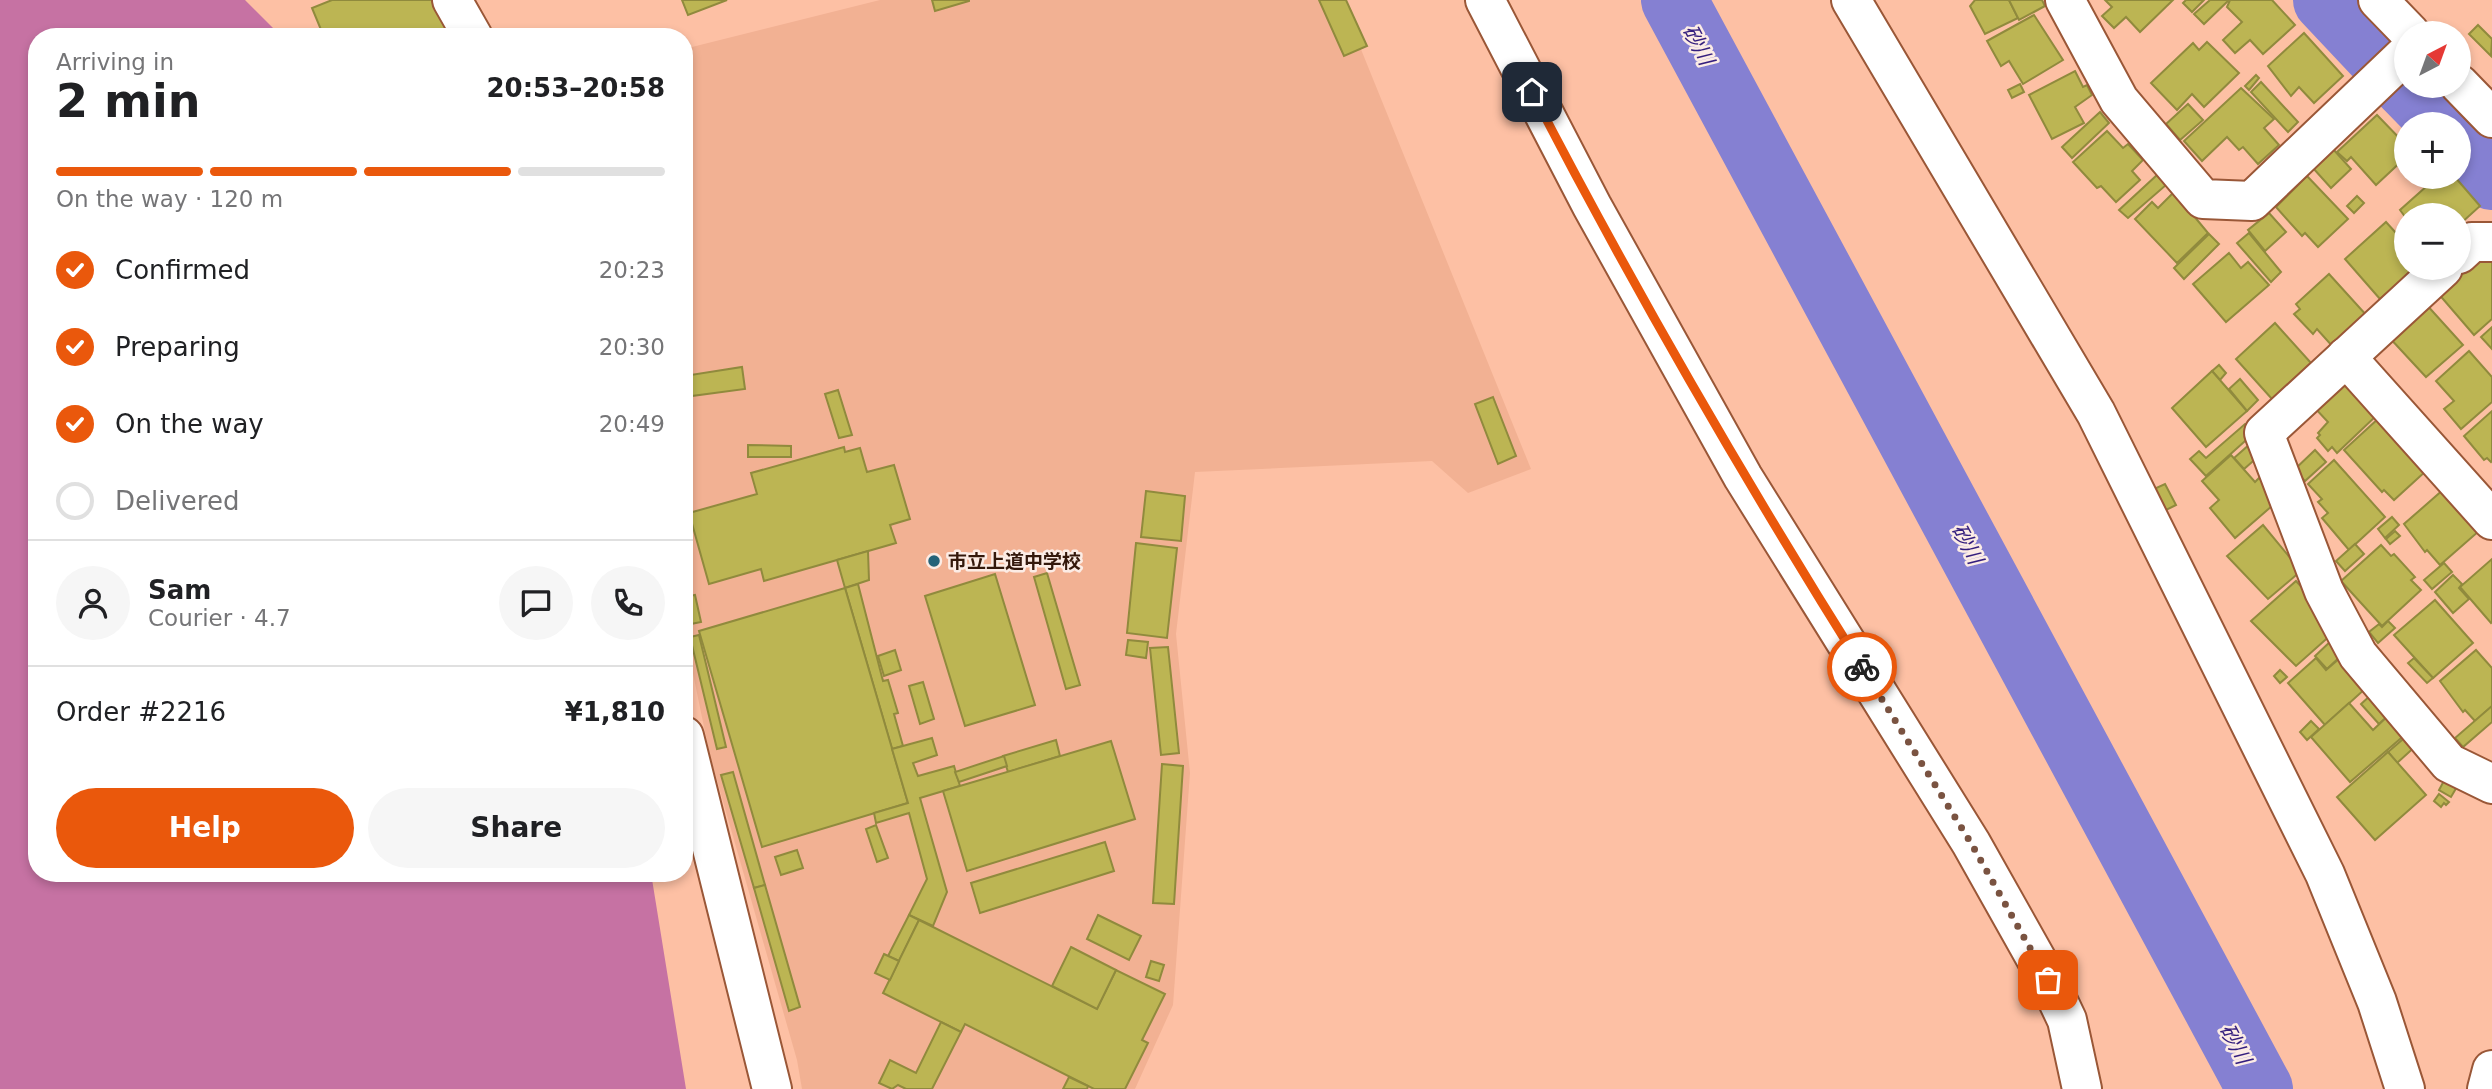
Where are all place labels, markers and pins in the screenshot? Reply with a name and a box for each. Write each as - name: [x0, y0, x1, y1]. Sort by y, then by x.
- pin: [1502, 62, 1562, 122]
- place label: 市立上道中学校: [948, 550, 1081, 572]
- marker: 市立上道中学校: [926, 553, 942, 569]
- pin: [2018, 950, 2078, 1010]

